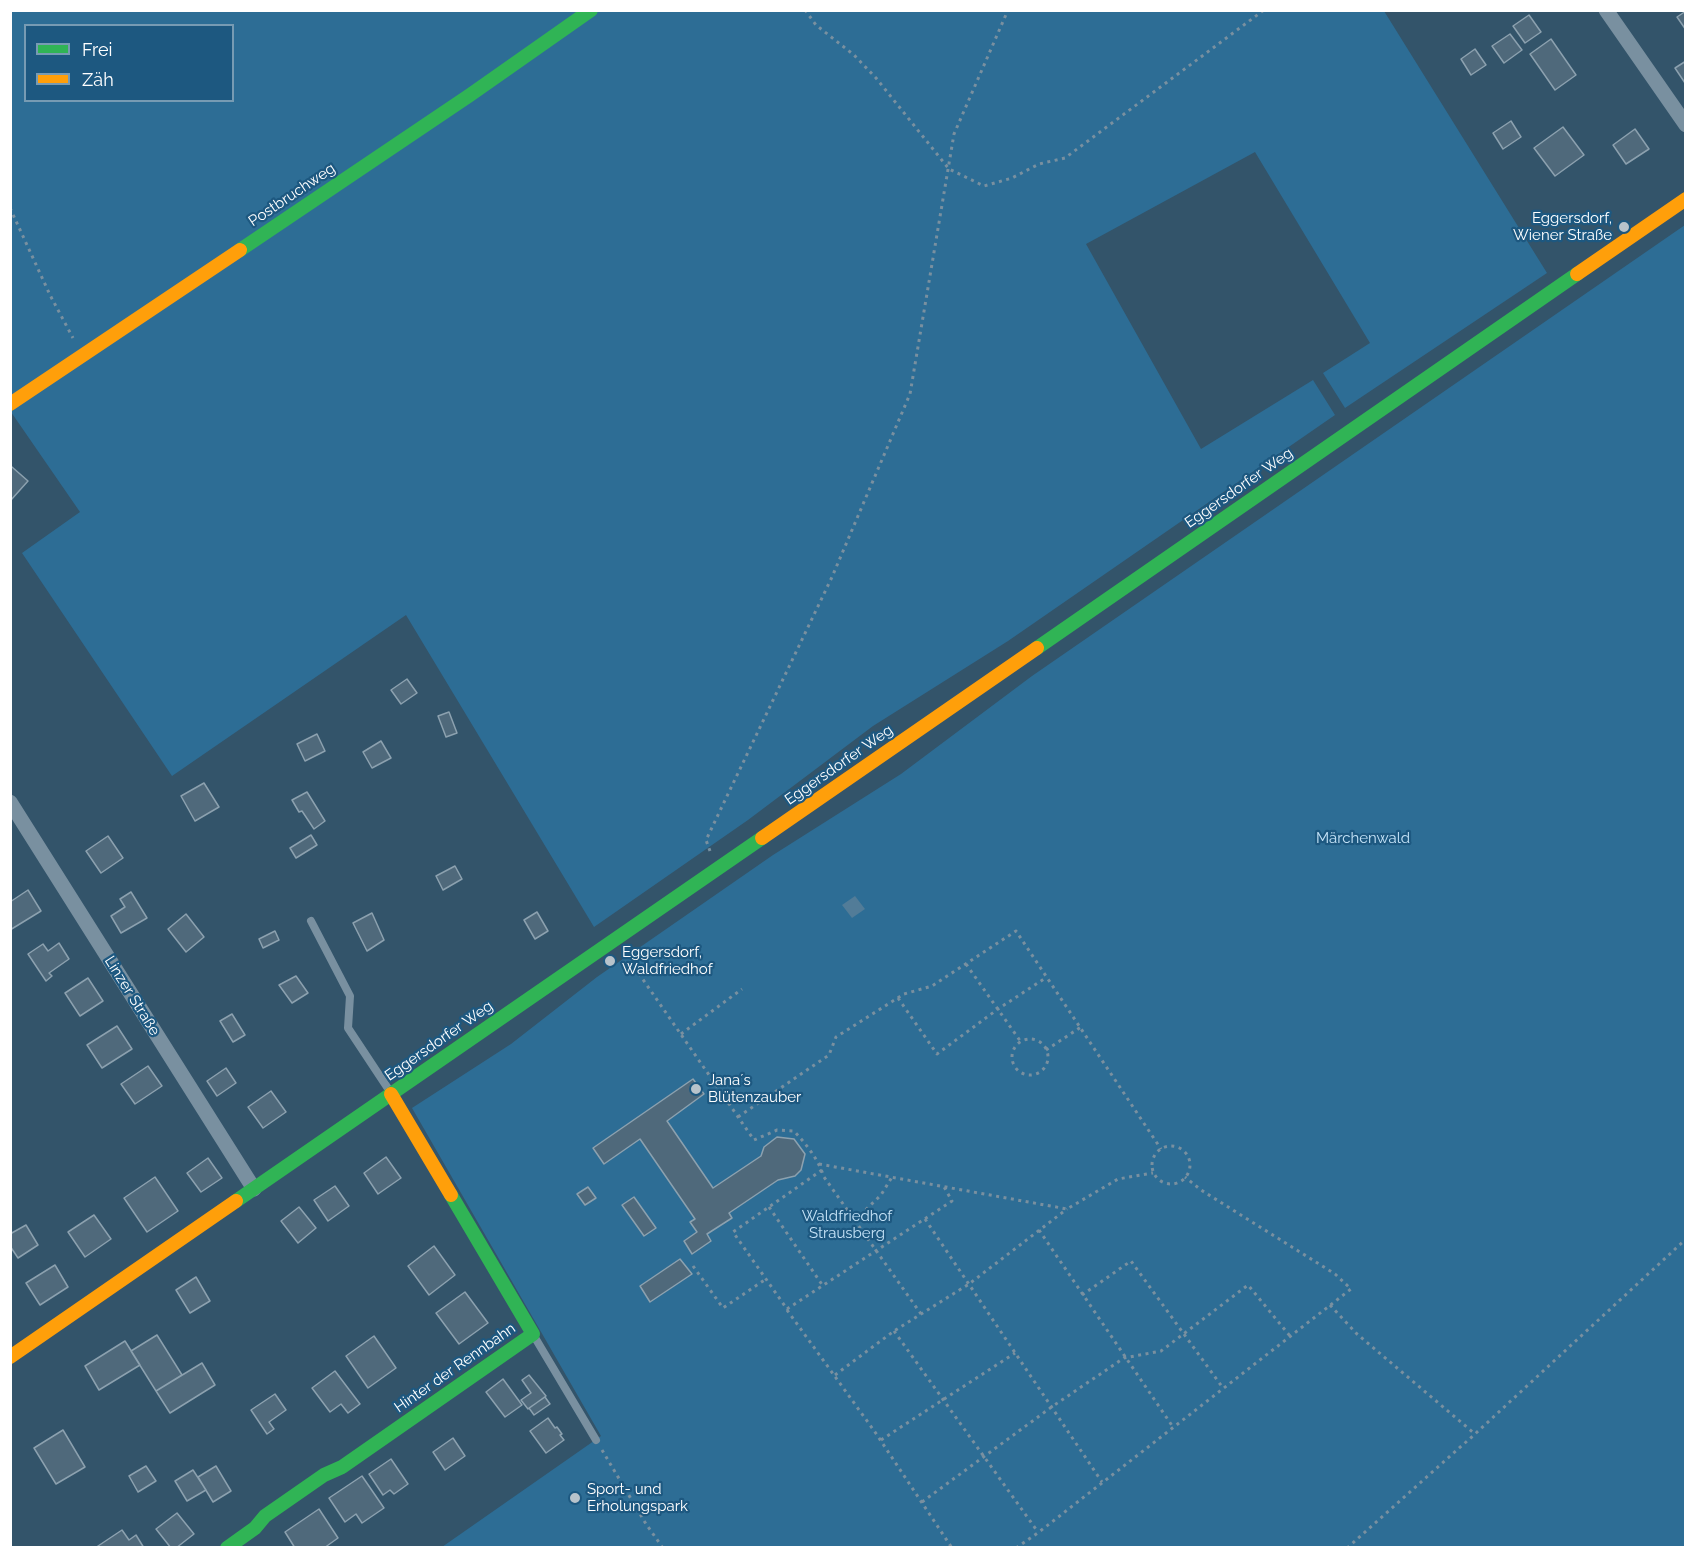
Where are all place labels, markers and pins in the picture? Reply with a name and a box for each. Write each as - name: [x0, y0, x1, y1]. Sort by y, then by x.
- place label: Eggersdorf, Wiener Straße: [1513, 209, 1612, 244]
- marker: Eggersdorf, Wiener Straße: [1617, 220, 1631, 234]
- place label: Eggersdorf, Waldfriedhof: [622, 943, 713, 978]
- marker: Eggersdorf, Waldfriedhof: [603, 954, 617, 968]
- place label: Jana´s Blütenzauber: [708, 1071, 801, 1106]
- marker: Jana´s Blütenzauber: [689, 1082, 703, 1096]
- place label: Sport- und Erholungspark: [587, 1480, 688, 1515]
- marker: Sport- und Erholungspark: [568, 1491, 582, 1505]

